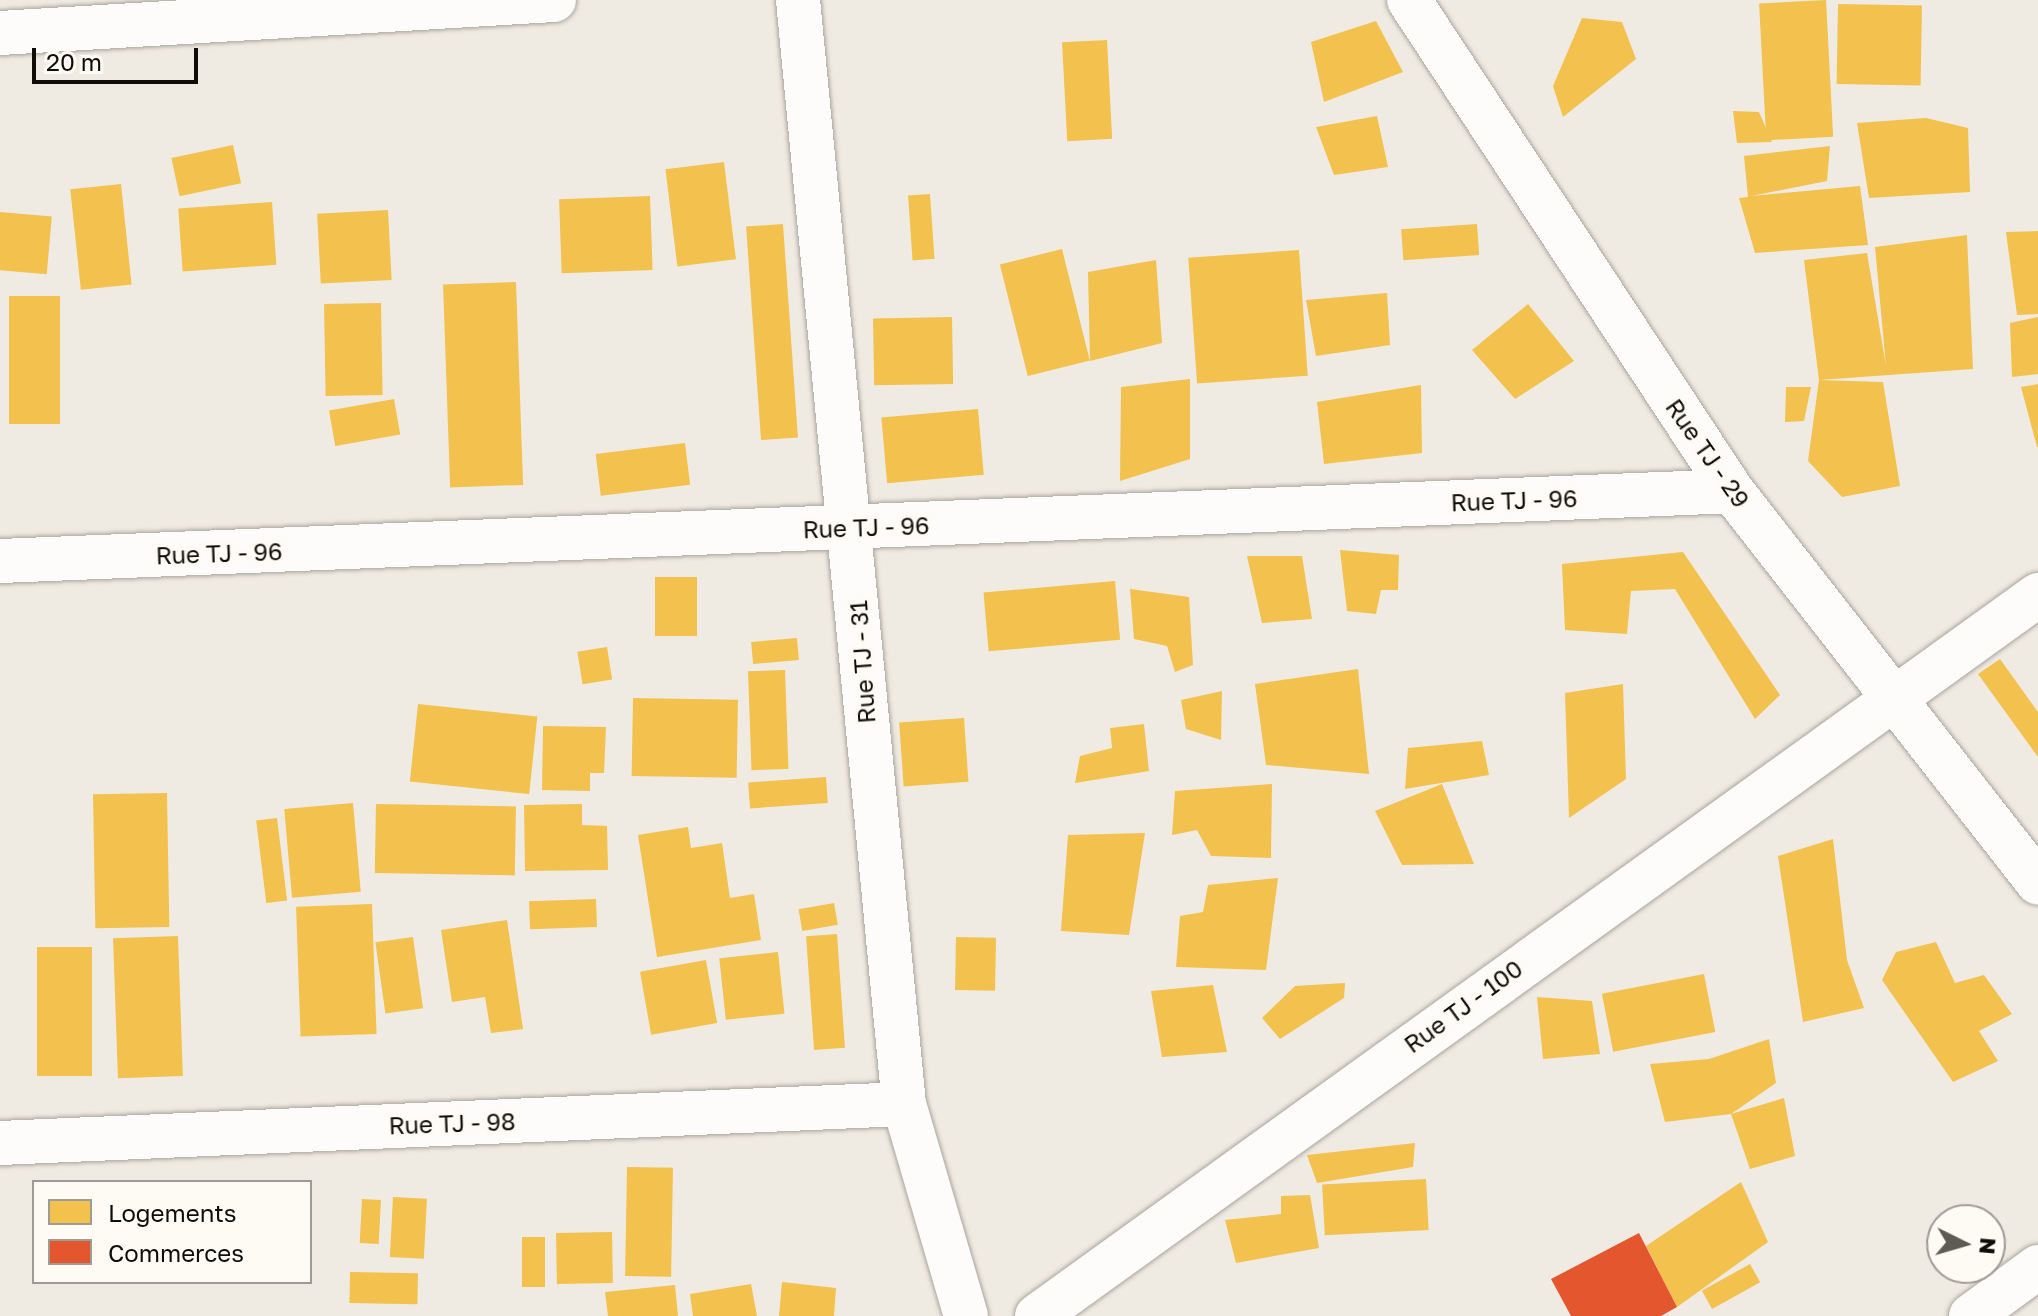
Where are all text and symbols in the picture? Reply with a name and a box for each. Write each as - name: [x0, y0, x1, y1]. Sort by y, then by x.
- scale bar: [36, 32, 202, 82]
- text: 20 m: [46, 47, 102, 76]
- street label: Rue TJ - 29: [1660, 393, 1756, 513]
- street label: Rue TJ - 96: [1450, 483, 1578, 517]
- street label: Rue TJ - 96: [802, 510, 930, 544]
- street label: Rue TJ - 96: [155, 536, 283, 570]
- street label: Rue TJ - 31: [843, 599, 881, 725]
- street label: Rue TJ - 100: [1398, 953, 1528, 1059]
- street label: Rue TJ - 98: [388, 1106, 516, 1140]
- legend: [32, 1180, 312, 1284]
- text: Logements: [108, 1198, 237, 1227]
- north arrow: [1926, 1204, 2006, 1284]
- text: N: [1974, 1236, 2003, 1255]
- text: Commerces: [108, 1238, 244, 1267]

